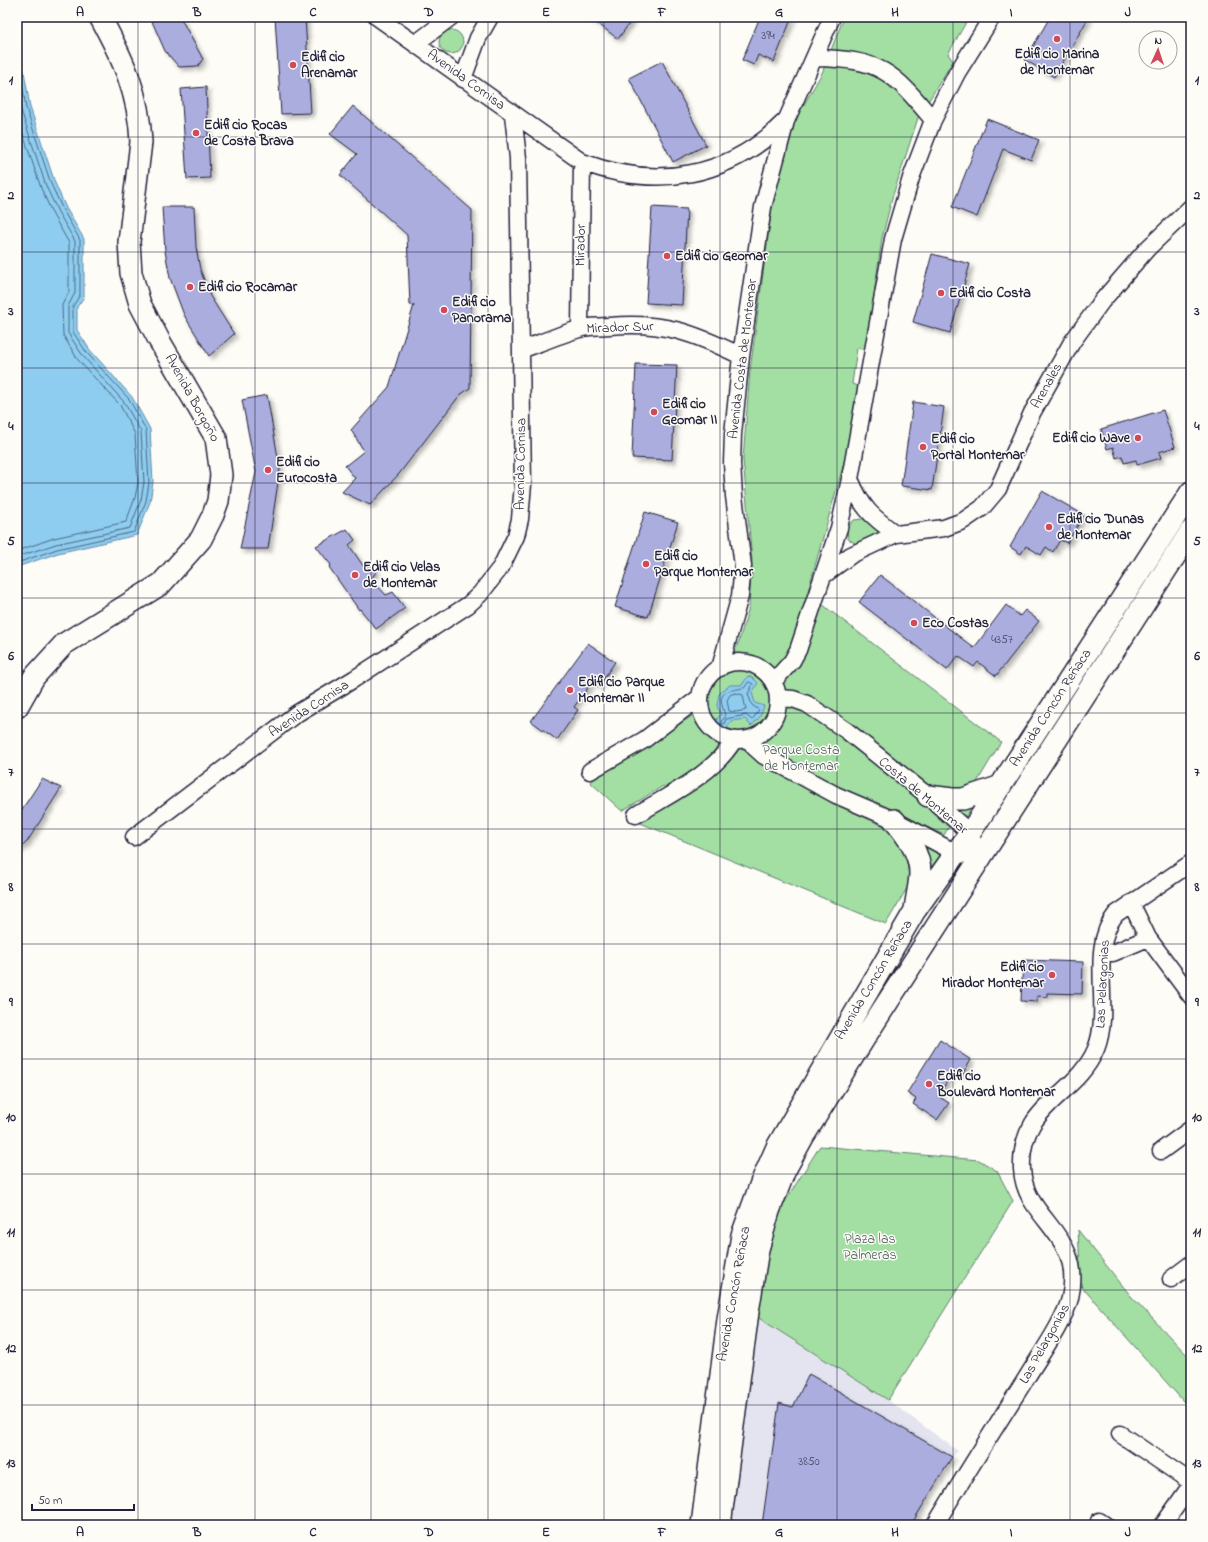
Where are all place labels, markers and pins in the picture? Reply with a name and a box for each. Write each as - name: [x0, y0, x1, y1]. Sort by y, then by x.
- marker: Edificio Marina de Montemar: [1052, 34, 1062, 44]
- place label: Edificio Marina de Montemar: [1015, 44, 1100, 81]
- place label: Edificio Arenamar: [301, 47, 358, 84]
- marker: Edificio Arenamar: [288, 60, 298, 70]
- place label: Edificio Rocas de Costa Brava: [204, 115, 294, 152]
- marker: Edificio Rocas de Costa Brava: [191, 128, 201, 138]
- place label: Edificio Geomar: [675, 246, 768, 267]
- marker: Edificio Geomar: [662, 251, 672, 261]
- place label: Edificio Rocamar: [198, 277, 298, 298]
- marker: Edificio Rocamar: [185, 282, 195, 292]
- place label: Edificio Costa: [949, 283, 1031, 304]
- marker: Edificio Costa: [936, 288, 946, 298]
- place label: Edificio Panorama: [452, 292, 512, 329]
- marker: Edificio Panorama: [439, 305, 449, 315]
- place label: Edificio Geomar II: [662, 394, 717, 431]
- marker: Edificio Geomar II: [649, 407, 659, 417]
- place label: Edificio Wave: [1052, 428, 1131, 449]
- place label: Edificio Portal Montemar: [931, 429, 1025, 466]
- marker: Edificio Wave: [1133, 433, 1143, 443]
- marker: Edificio Portal Montemar: [918, 442, 928, 452]
- place label: Edificio Eurocosta: [276, 452, 337, 489]
- marker: Edificio Eurocosta: [263, 465, 273, 475]
- place label: Edificio Dunas de Montemar: [1057, 509, 1144, 546]
- marker: Edificio Dunas de Montemar: [1044, 522, 1054, 532]
- place label: Edificio Parque Montemar: [654, 546, 754, 583]
- place label: Edificio Velas de Montemar: [363, 557, 440, 594]
- marker: Edificio Parque Montemar: [641, 559, 651, 569]
- marker: Edificio Velas de Montemar: [350, 570, 360, 580]
- place label: Eco Costas: [922, 613, 989, 634]
- marker: Eco Costas: [909, 618, 919, 628]
- place label: Edificio Parque Montemar II: [578, 672, 665, 709]
- marker: Edificio Parque Montemar II: [565, 685, 575, 695]
- place label: Edificio Mirador Montemar: [942, 957, 1045, 994]
- marker: Edificio Mirador Montemar: [1047, 970, 1057, 980]
- place label: Edificio Boulevard Montemar: [936, 1066, 1056, 1103]
- marker: Edificio Boulevard Montemar: [924, 1079, 934, 1089]

